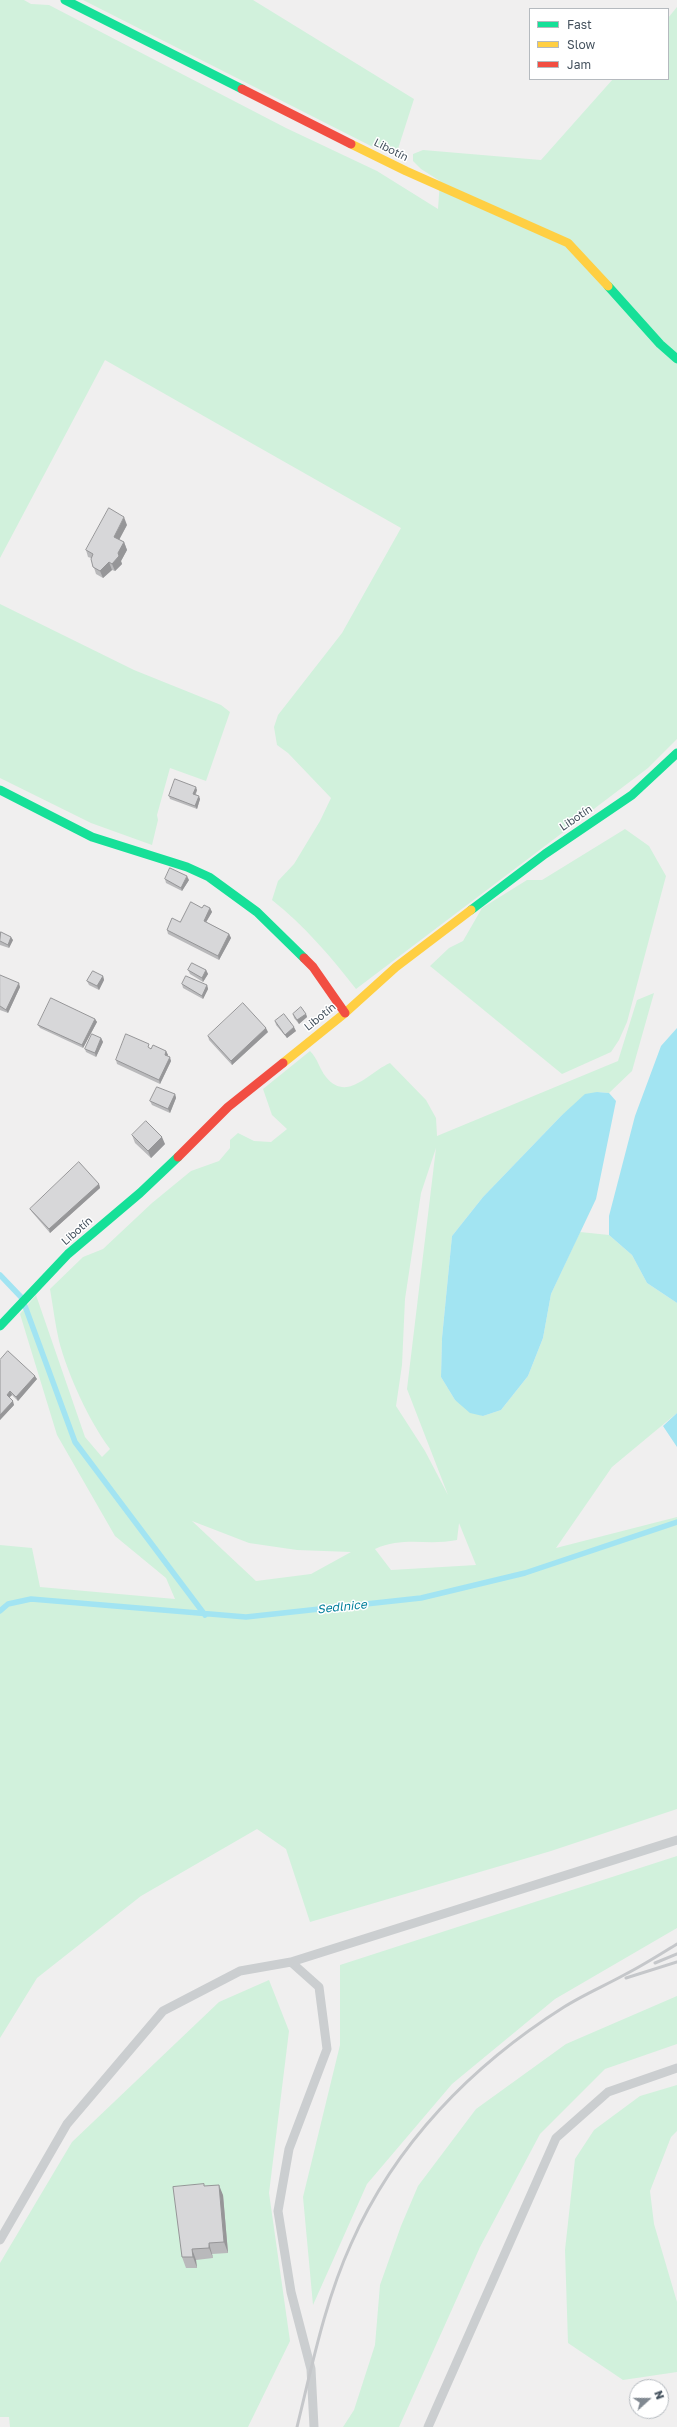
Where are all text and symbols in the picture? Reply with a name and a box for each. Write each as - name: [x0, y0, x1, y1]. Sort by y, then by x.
- legend: [529, 8, 669, 80]
- text: Fast: [567, 17, 592, 32]
- text: Slow: [567, 37, 595, 52]
- text: Jam: [567, 57, 591, 72]
- street label: Libotín: [372, 136, 410, 164]
- street label: Libotín: [557, 802, 595, 834]
- street label: Libotín: [302, 1000, 338, 1034]
- street label: Libotín: [59, 1214, 95, 1248]
- water label: Sedlnice: [316, 1597, 368, 1617]
- north arrow: [629, 2379, 669, 2419]
- text: N: [652, 2389, 667, 2401]

